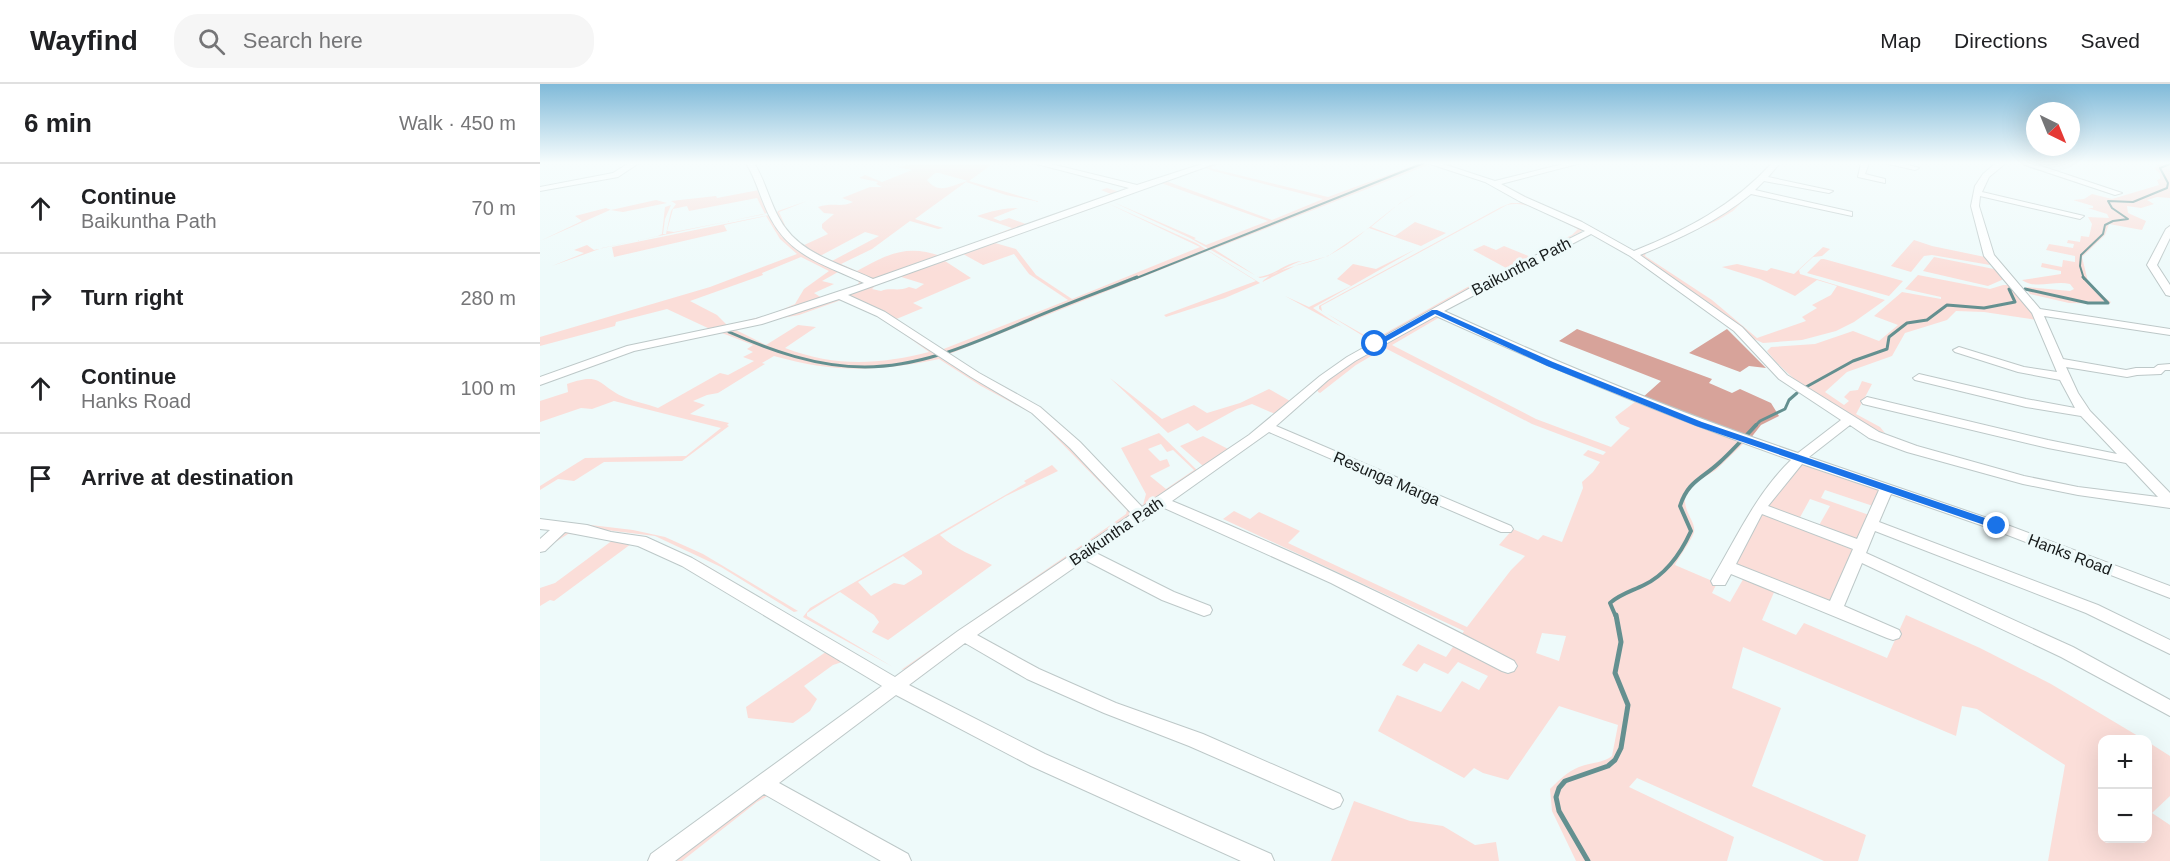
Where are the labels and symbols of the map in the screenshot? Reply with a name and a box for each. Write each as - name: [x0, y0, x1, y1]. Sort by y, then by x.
- north arrow: [2026, 102, 2080, 156]
- street label: Baikuntha Path: [1469, 234, 1573, 299]
- route start: [1361, 330, 1387, 356]
- street label: Resunga Marga: [1331, 448, 1443, 509]
- street label: Baikuntha Path: [1067, 494, 1166, 569]
- route end: [1983, 512, 2009, 538]
- street label: Hanks Road: [2026, 531, 2114, 578]

